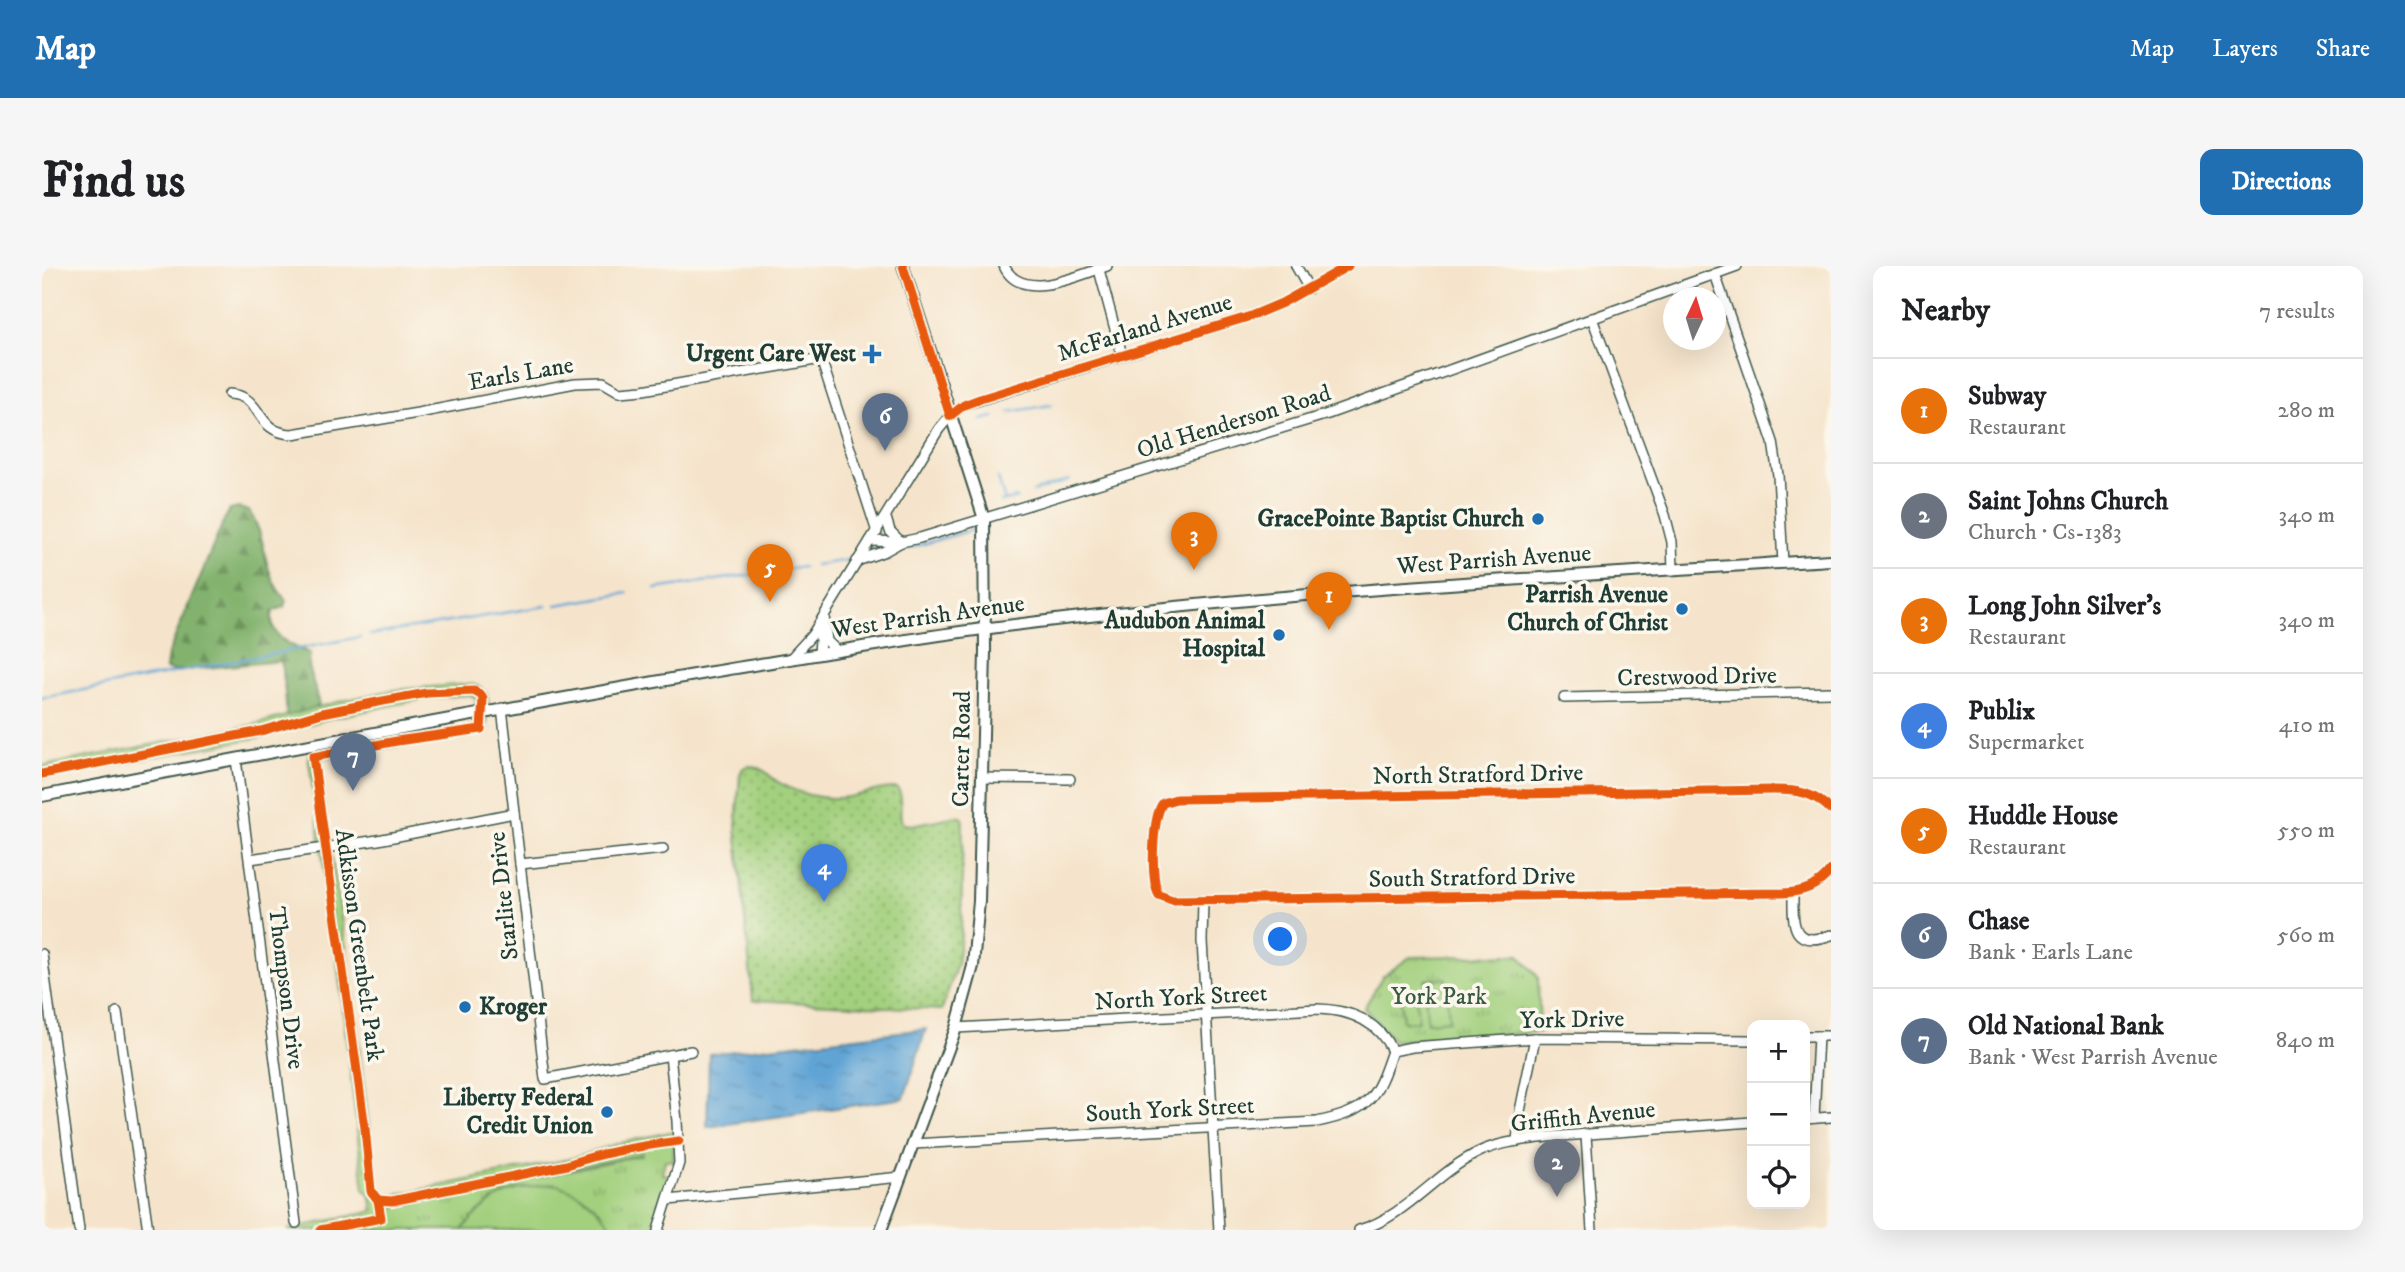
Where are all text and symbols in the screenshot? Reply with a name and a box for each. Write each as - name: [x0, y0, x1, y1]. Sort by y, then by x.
- text: Map: [35, 29, 96, 70]
- text: Map: [2130, 34, 2174, 64]
- text: Layers: [2212, 34, 2278, 64]
- text: Share: [2316, 34, 2370, 64]
- button: Directions: [2200, 149, 2363, 215]
- text: Find us: [42, 151, 185, 213]
- street label: McFarland Avenue: [1054, 287, 1236, 369]
- north arrow: [1663, 287, 1726, 350]
- text: Nearby: [1901, 293, 1990, 330]
- text: 7 results: [2259, 297, 2335, 326]
- place label: Urgent Care West: [686, 339, 856, 369]
- marker: Urgent Care West: [862, 344, 882, 364]
- street label: Earls Lane: [466, 350, 576, 398]
- street label: Old Henderson Road: [1133, 378, 1335, 466]
- text: Subway: [1968, 380, 2046, 413]
- pin: 6: [862, 393, 908, 451]
- text: 1: [1920, 396, 1928, 425]
- text: 280 m: [2278, 396, 2335, 425]
- text: Restaurant: [1968, 413, 2066, 442]
- text: Saint Johns Church: [1968, 485, 2168, 518]
- text: 2: [1918, 501, 1930, 530]
- text: 340 m: [2279, 501, 2335, 530]
- place label: GracePointe Baptist Church: [1257, 504, 1524, 534]
- marker: GracePointe Baptist Church: [1530, 511, 1546, 527]
- pin: 3: [1171, 512, 1217, 570]
- text: Church · Cs-1383: [1968, 518, 2122, 547]
- street label: West Parrish Avenue: [1395, 538, 1592, 582]
- pin: 5: [747, 544, 793, 602]
- pin: 1: [1306, 572, 1352, 630]
- place label: Parrish Avenue Church of Christ: [1507, 580, 1668, 638]
- street label: West Parrish Avenue: [828, 589, 1027, 646]
- text: Long John Silver's: [1968, 590, 2161, 623]
- marker: Parrish Avenue Church of Christ: [1674, 601, 1690, 617]
- place label: Audubon Animal Hospital: [1104, 606, 1266, 664]
- text: 3: [1920, 606, 1928, 635]
- text: 340 m: [2279, 606, 2335, 635]
- text: Restaurant: [1968, 623, 2066, 652]
- marker: Audubon Animal Hospital: [1271, 627, 1287, 643]
- street label: Crestwood Drive: [1617, 661, 1777, 693]
- street label: Carter Road: [946, 690, 978, 807]
- text: Publix: [1968, 695, 2035, 728]
- text: 4: [1917, 711, 1931, 740]
- text: 410 m: [2279, 711, 2335, 740]
- text: Supermarket: [1968, 728, 2084, 757]
- pin: 7: [330, 733, 376, 791]
- street label: North Stratford Drive: [1372, 758, 1584, 792]
- text: Huddle House: [1968, 800, 2118, 833]
- text: 5: [1918, 816, 1930, 845]
- text: 550 m: [2278, 816, 2335, 845]
- street label: Adkisson Greenbelt Park: [328, 827, 390, 1063]
- street label: Starlite Drive: [482, 830, 526, 962]
- text: Restaurant: [1968, 833, 2066, 862]
- pin: 4: [801, 844, 847, 902]
- street label: South Stratford Drive: [1368, 861, 1576, 895]
- street label: Thompson Drive: [261, 905, 311, 1071]
- text: Chase: [1968, 905, 2029, 938]
- text: 6: [1918, 921, 1930, 950]
- text: 560 m: [2277, 921, 2335, 950]
- your location: [1263, 922, 1297, 956]
- text: Bank · Earls Lane: [1968, 938, 2133, 967]
- street label: North York Street: [1094, 978, 1268, 1018]
- park label: York Park: [1391, 982, 1487, 1012]
- place label: Kroger: [479, 992, 548, 1022]
- marker: Kroger: [457, 999, 473, 1015]
- street label: York Drive: [1520, 1004, 1625, 1036]
- text: Old National Bank: [1968, 1010, 2164, 1043]
- map controls: [1747, 1020, 1810, 1209]
- button: +: [1747, 1020, 1810, 1083]
- text: 7: [1918, 1026, 1930, 1055]
- text: 840 m: [2276, 1026, 2335, 1055]
- text: Bank · West Parrish Avenue: [1968, 1043, 2218, 1072]
- place label: Liberty Federal Credit Union: [443, 1083, 594, 1141]
- button: −: [1747, 1083, 1810, 1146]
- street label: South York Street: [1085, 1091, 1256, 1129]
- street label: Griffith Avenue: [1509, 1094, 1657, 1140]
- marker: Liberty Federal Credit Union: [599, 1104, 615, 1120]
- pin: 2: [1534, 1139, 1580, 1197]
- button: locate: [1747, 1146, 1810, 1209]

